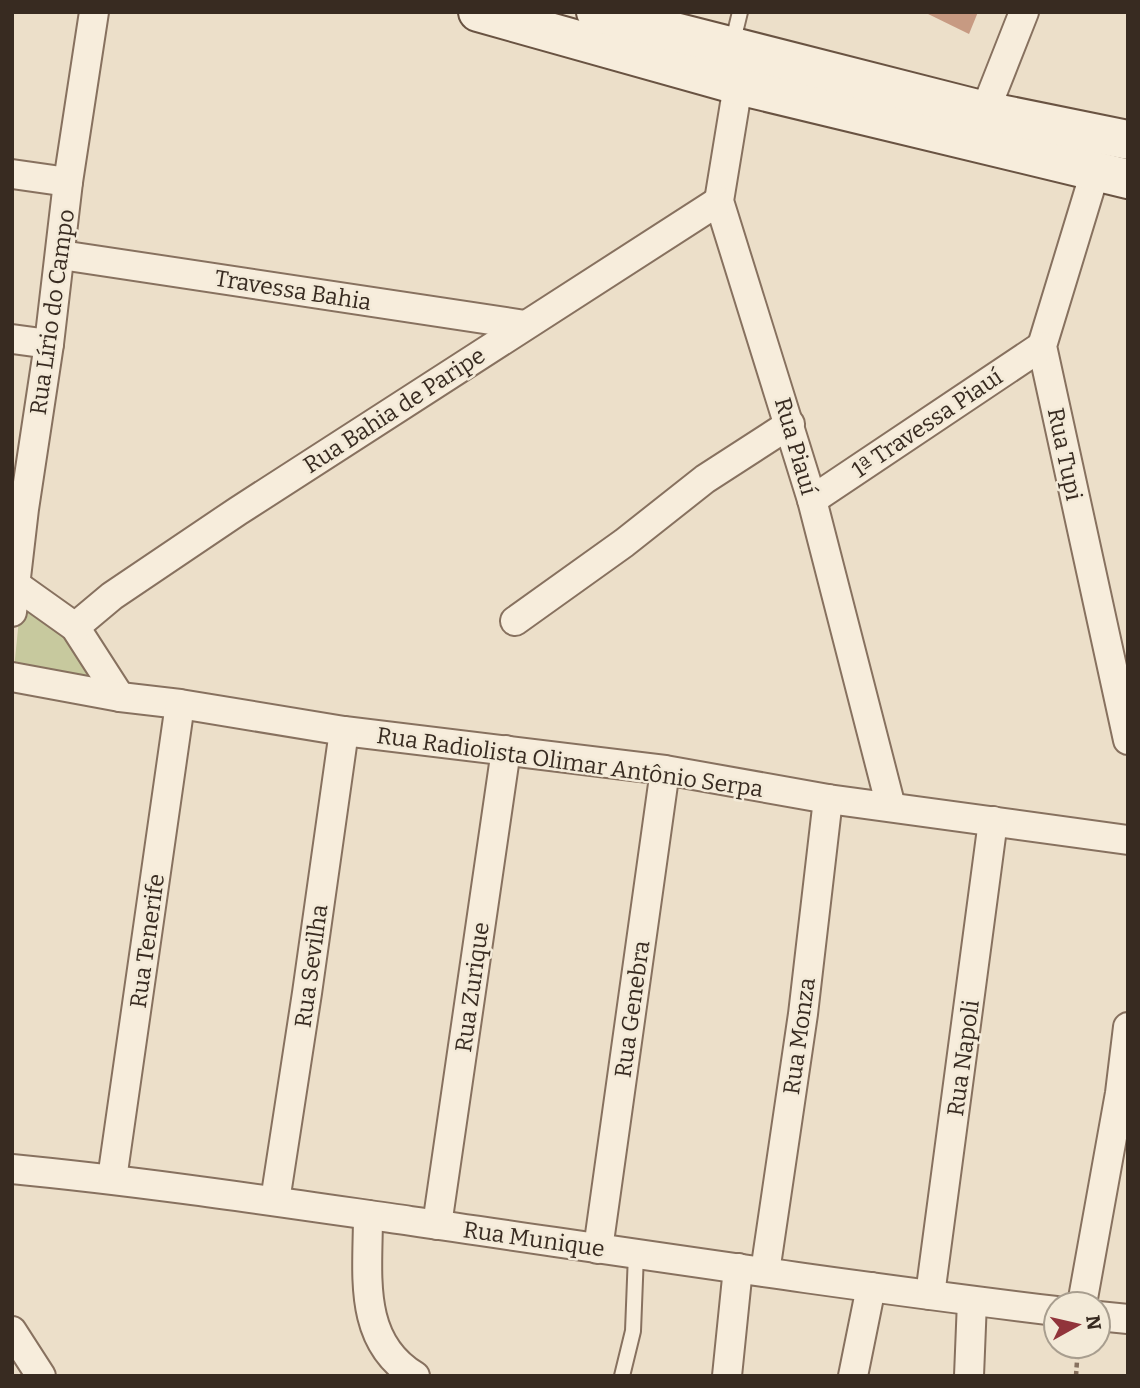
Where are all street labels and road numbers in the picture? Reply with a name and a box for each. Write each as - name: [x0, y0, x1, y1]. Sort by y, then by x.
- street label: Rua Lírio do Campo: [24, 207, 80, 417]
- street label: Travessa Bahia: [213, 264, 374, 316]
- street label: Rua Bahia de Paripe: [298, 341, 490, 479]
- street label: 1ª Travessa Piauí: [846, 362, 1008, 484]
- street label: Rua Piauí: [769, 394, 823, 498]
- street label: Rua Tupi: [1042, 405, 1088, 503]
- street label: Rua Radiolista Olimar Antônio Serpa: [375, 721, 765, 803]
- street label: Rua Tenerife: [124, 872, 170, 1010]
- street label: Rua Sevilha: [288, 902, 334, 1029]
- street label: Rua Zurique: [449, 920, 495, 1054]
- street label: Rua Genebra: [609, 938, 656, 1079]
- street label: Rua Monza: [777, 975, 821, 1096]
- street label: Rua Napoli: [941, 998, 985, 1118]
- street label: Rua Munique: [461, 1215, 607, 1263]

